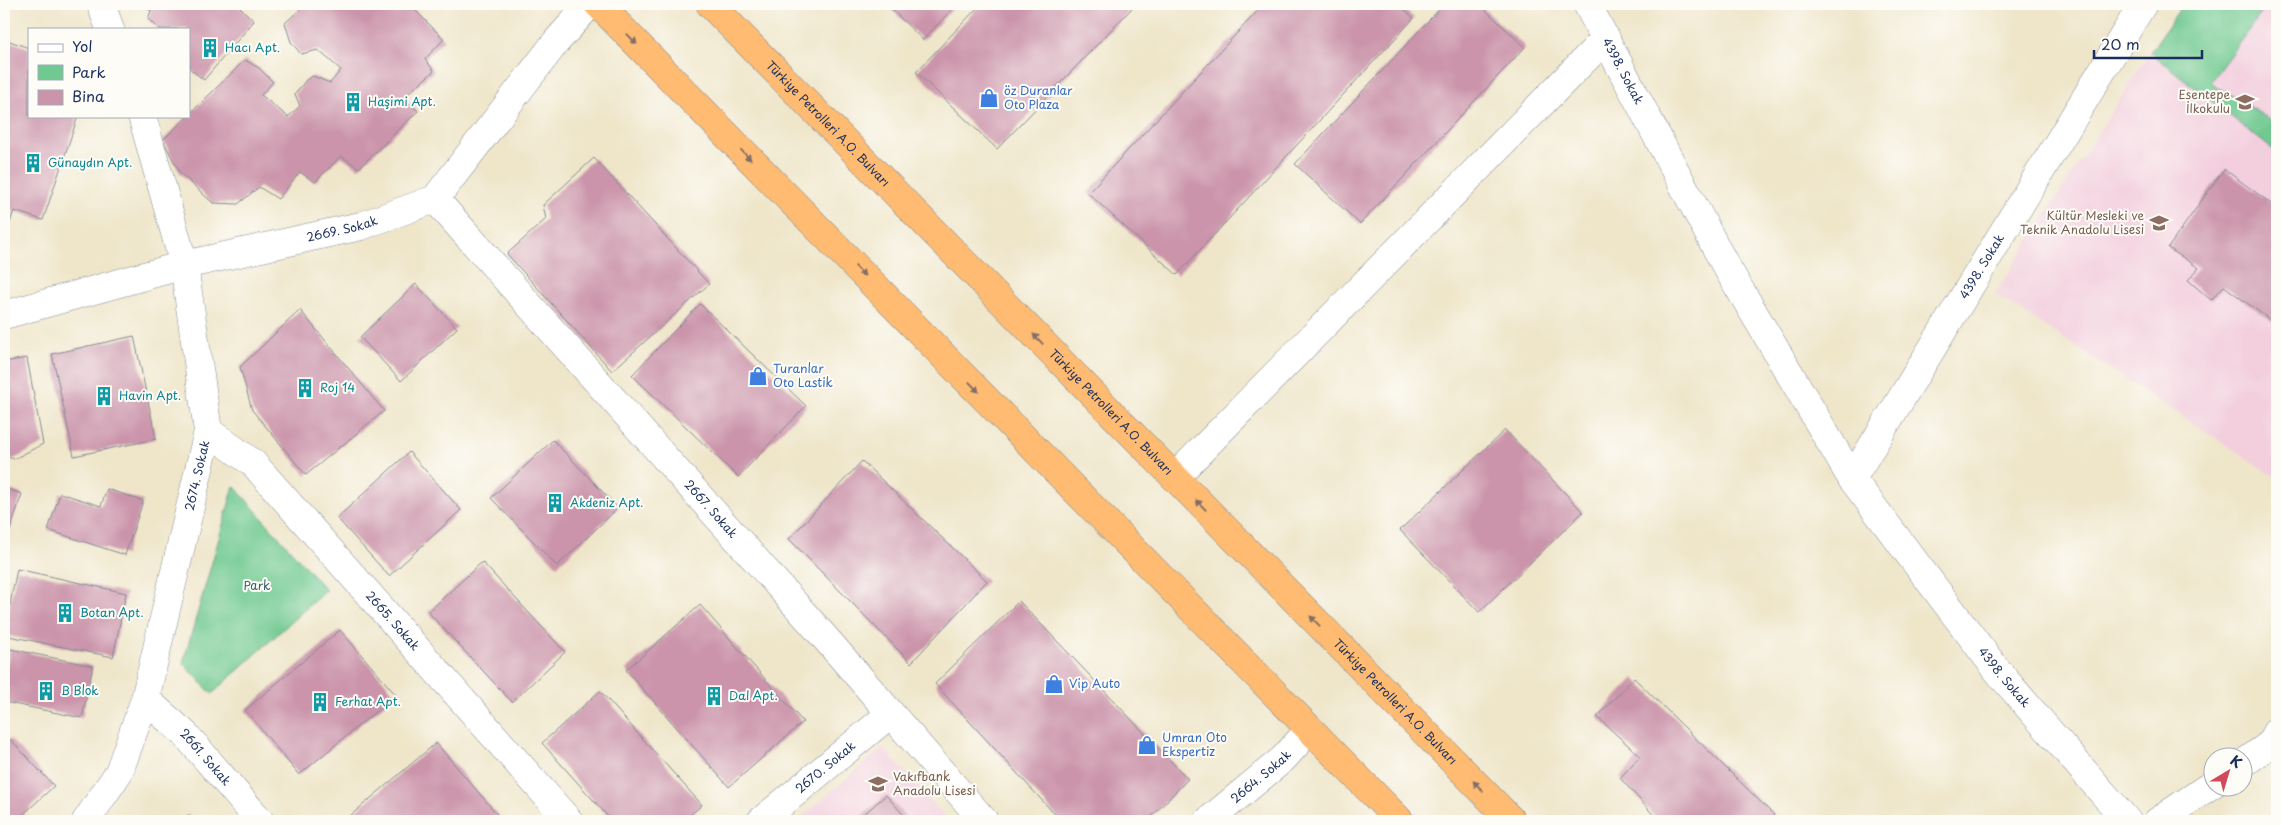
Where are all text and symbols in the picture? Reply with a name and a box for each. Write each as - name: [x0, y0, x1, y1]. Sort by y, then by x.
- legend: [28, 28, 190, 118]
- scale bar: [2094, 28, 2201, 60]
- one-way arrow: [626, 32, 638, 44]
- text: 20 m: [2101, 32, 2140, 55]
- text: Yol: [72, 34, 93, 57]
- street label: 4398. Sokak: [1598, 34, 1649, 107]
- building icon: Hacı Apt.: [199, 37, 221, 59]
- place label: Hacı Apt.: [225, 38, 280, 56]
- street label: Türkiye Petrolleri A.O. Bulvarı: [762, 56, 894, 190]
- text: Park: [72, 60, 106, 83]
- place label: öz Duranlar Oto Plaza: [1004, 81, 1073, 113]
- text: Bina: [72, 84, 105, 107]
- place label: Esentepe İlkokulu: [2179, 85, 2230, 117]
- shop icon: öz Duranlar Oto Plaza: [978, 87, 1000, 109]
- building icon: Haşimi Apt.: [342, 91, 364, 113]
- school or university icon: Esentepe İlkokulu: [2234, 91, 2256, 113]
- place label: Haşimi Apt.: [368, 92, 436, 110]
- one-way arrow: [740, 148, 752, 160]
- building icon: Günaydın Apt.: [22, 152, 44, 174]
- place label: Günaydın Apt.: [48, 153, 132, 171]
- place label: Kültür Mesleki ve Teknik Anadolu Lisesi: [2020, 206, 2144, 238]
- street label: 2669. Sokak: [305, 211, 380, 246]
- school or university icon: Kültür Mesleki ve Teknik Anadolu Lisesi: [2148, 212, 2170, 234]
- street label: 4398. Sokak: [1954, 230, 2008, 302]
- one-way arrow: [854, 264, 866, 276]
- one-way arrow: [1033, 333, 1045, 345]
- street label: Türkiye Petrolleri A.O. Bulvarı: [1045, 344, 1178, 479]
- place label: Turanlar Oto Lastik: [773, 359, 833, 391]
- shop icon: Turanlar Oto Lastik: [747, 365, 769, 387]
- building icon: Roj 14: [294, 377, 316, 399]
- place label: Roj 14: [320, 378, 355, 396]
- one-way arrow: [968, 380, 980, 392]
- building icon: Havin Apt.: [93, 385, 115, 407]
- place label: Havin Apt.: [119, 386, 181, 404]
- street label: 2674. Sokak: [180, 438, 214, 512]
- street label: 2667. Sokak: [681, 476, 742, 542]
- building icon: Akdeniz Apt.: [544, 492, 566, 514]
- place label: Akdeniz Apt.: [570, 493, 644, 511]
- one-way arrow: [1195, 499, 1207, 511]
- park label: Park: [244, 576, 270, 594]
- street label: 2665. Sokak: [362, 587, 424, 654]
- building icon: Botan Apt.: [54, 602, 76, 624]
- place label: Botan Apt.: [80, 603, 144, 621]
- one-way arrow: [1309, 615, 1321, 627]
- street label: Türkiye Petrolleri A.O. Bulvarı: [1330, 634, 1462, 768]
- street label: 4398. Sokak: [1975, 643, 2035, 711]
- shop icon: Vip Auto: [1043, 673, 1065, 695]
- place label: Vip Auto: [1069, 674, 1121, 692]
- building icon: B Blok: [35, 680, 57, 702]
- place label: B Blok: [61, 681, 99, 699]
- building icon: Dal Apt.: [703, 685, 725, 707]
- place label: Dal Apt.: [729, 686, 778, 704]
- building icon: Ferhat Apt.: [309, 691, 331, 713]
- place label: Ferhat Apt.: [335, 692, 401, 710]
- street label: 2661. Sokak: [177, 724, 236, 789]
- place label: Umran Oto Ekspertiz: [1162, 728, 1227, 760]
- shop icon: Umran Oto Ekspertiz: [1136, 734, 1158, 756]
- street label: 2670. Sokak: [791, 736, 859, 797]
- street label: 2664. Sokak: [1226, 746, 1295, 807]
- north arrow: [2204, 748, 2254, 798]
- text: K: [2226, 750, 2247, 773]
- place label: Vakıfbank Anadolu Lisesi: [893, 767, 976, 799]
- school or university icon: Vakıfbank Anadolu Lisesi: [867, 773, 889, 795]
- one-way arrow: [1472, 781, 1484, 793]

